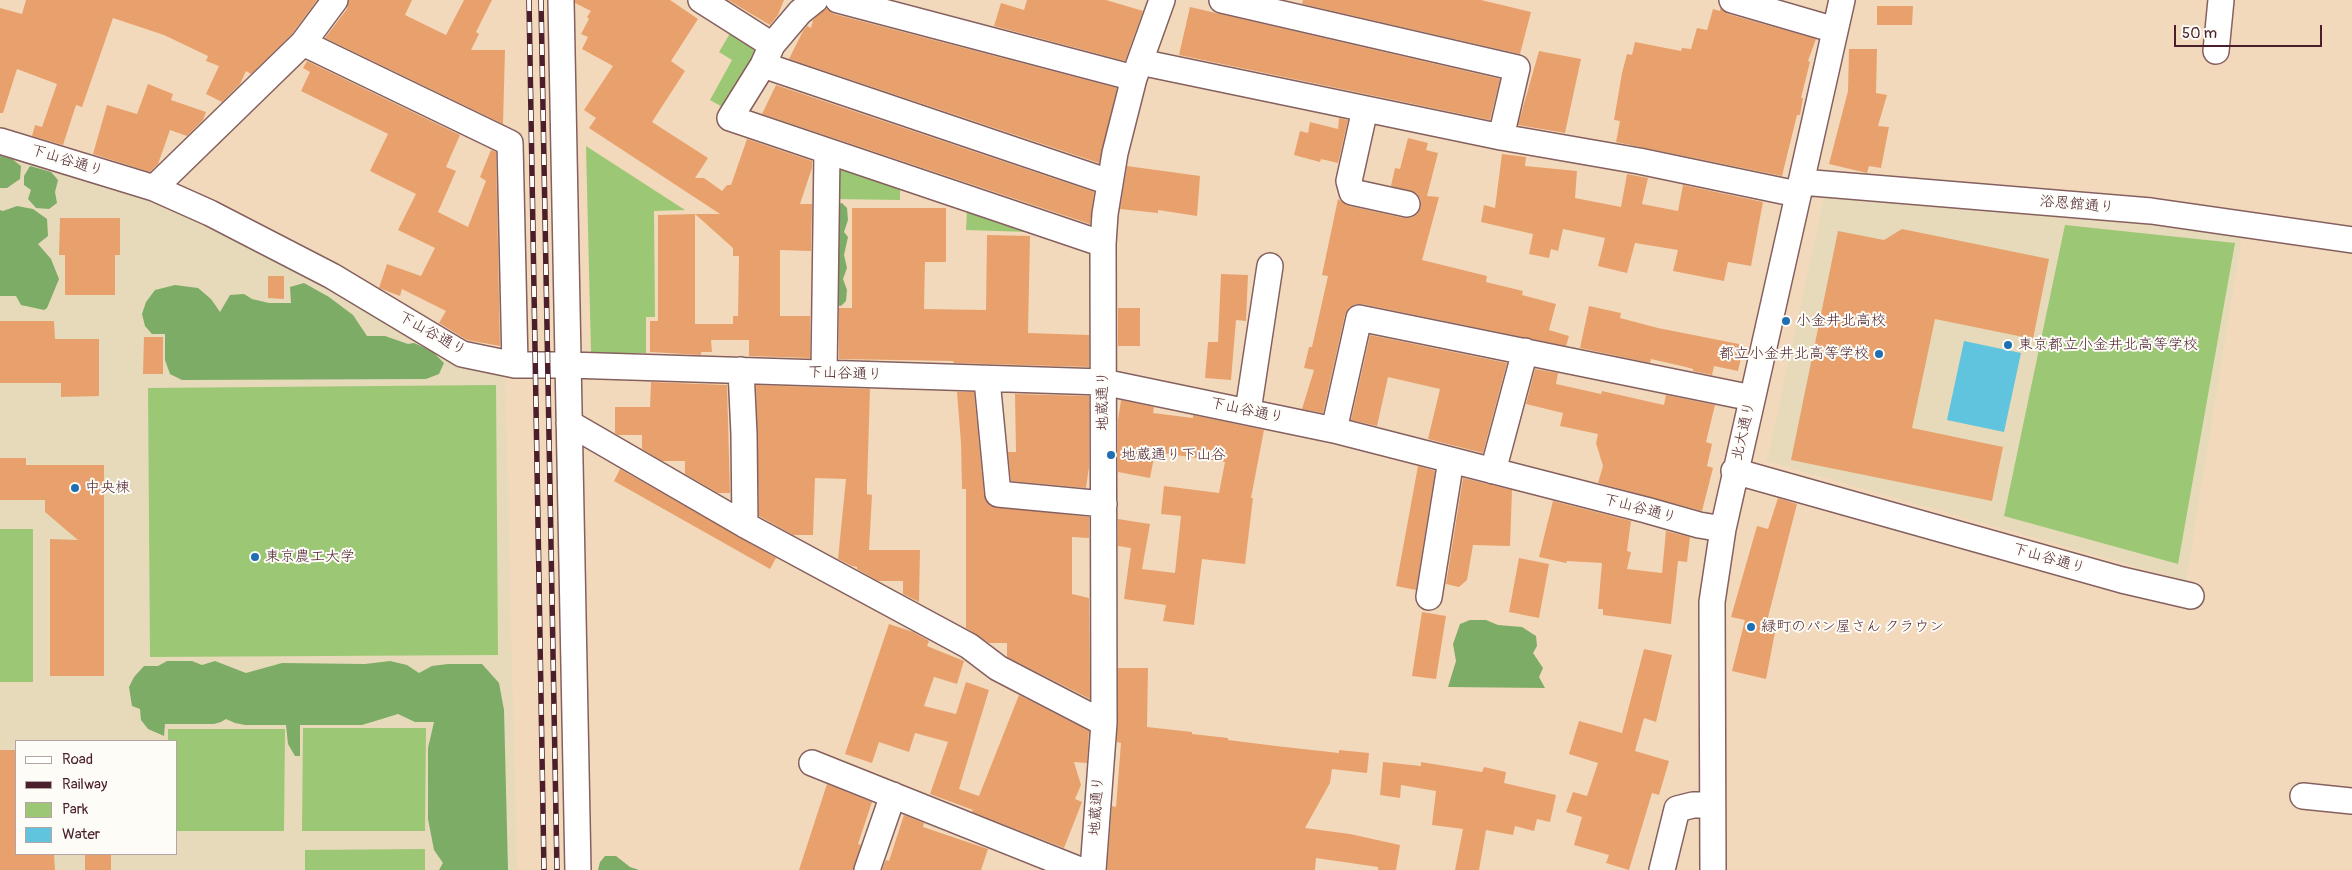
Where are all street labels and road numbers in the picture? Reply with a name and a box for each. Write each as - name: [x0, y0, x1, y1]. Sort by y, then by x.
- street label: 下山谷通り: [29, 141, 105, 181]
- street label: 浴恩館通り: [2039, 193, 2115, 217]
- street label: 下山谷通り: [395, 308, 469, 360]
- street label: 下山谷通り: [807, 364, 883, 384]
- street label: 地蔵通り: [1094, 371, 1112, 431]
- street label: 下山谷通り: [1208, 394, 1286, 428]
- street label: 北大通り: [1728, 400, 1760, 462]
- street label: 下山谷通り: [1601, 491, 1679, 527]
- street label: 下山谷通り: [2010, 540, 2088, 578]
- street label: 地蔵通り: [1086, 775, 1108, 837]

